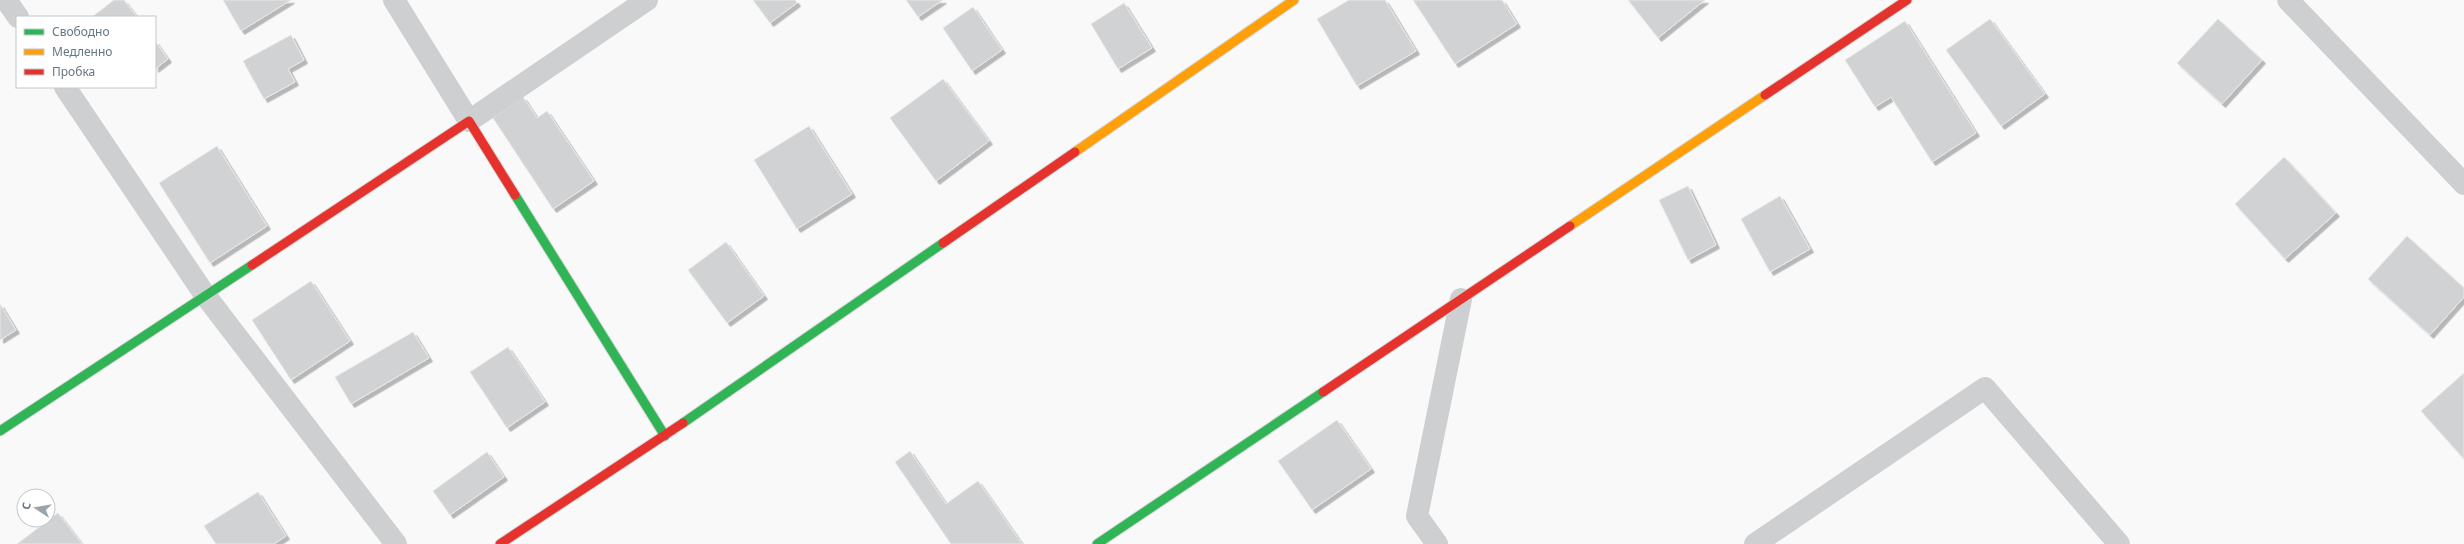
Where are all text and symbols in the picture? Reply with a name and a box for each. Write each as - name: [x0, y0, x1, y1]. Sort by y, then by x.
- legend: [16, 16, 156, 88]
- text: Свободно: [52, 23, 110, 40]
- text: Медленно: [52, 43, 112, 60]
- text: Пробка: [52, 63, 95, 80]
- north arrow: [16, 488, 56, 528]
- text: С: [18, 501, 34, 511]

